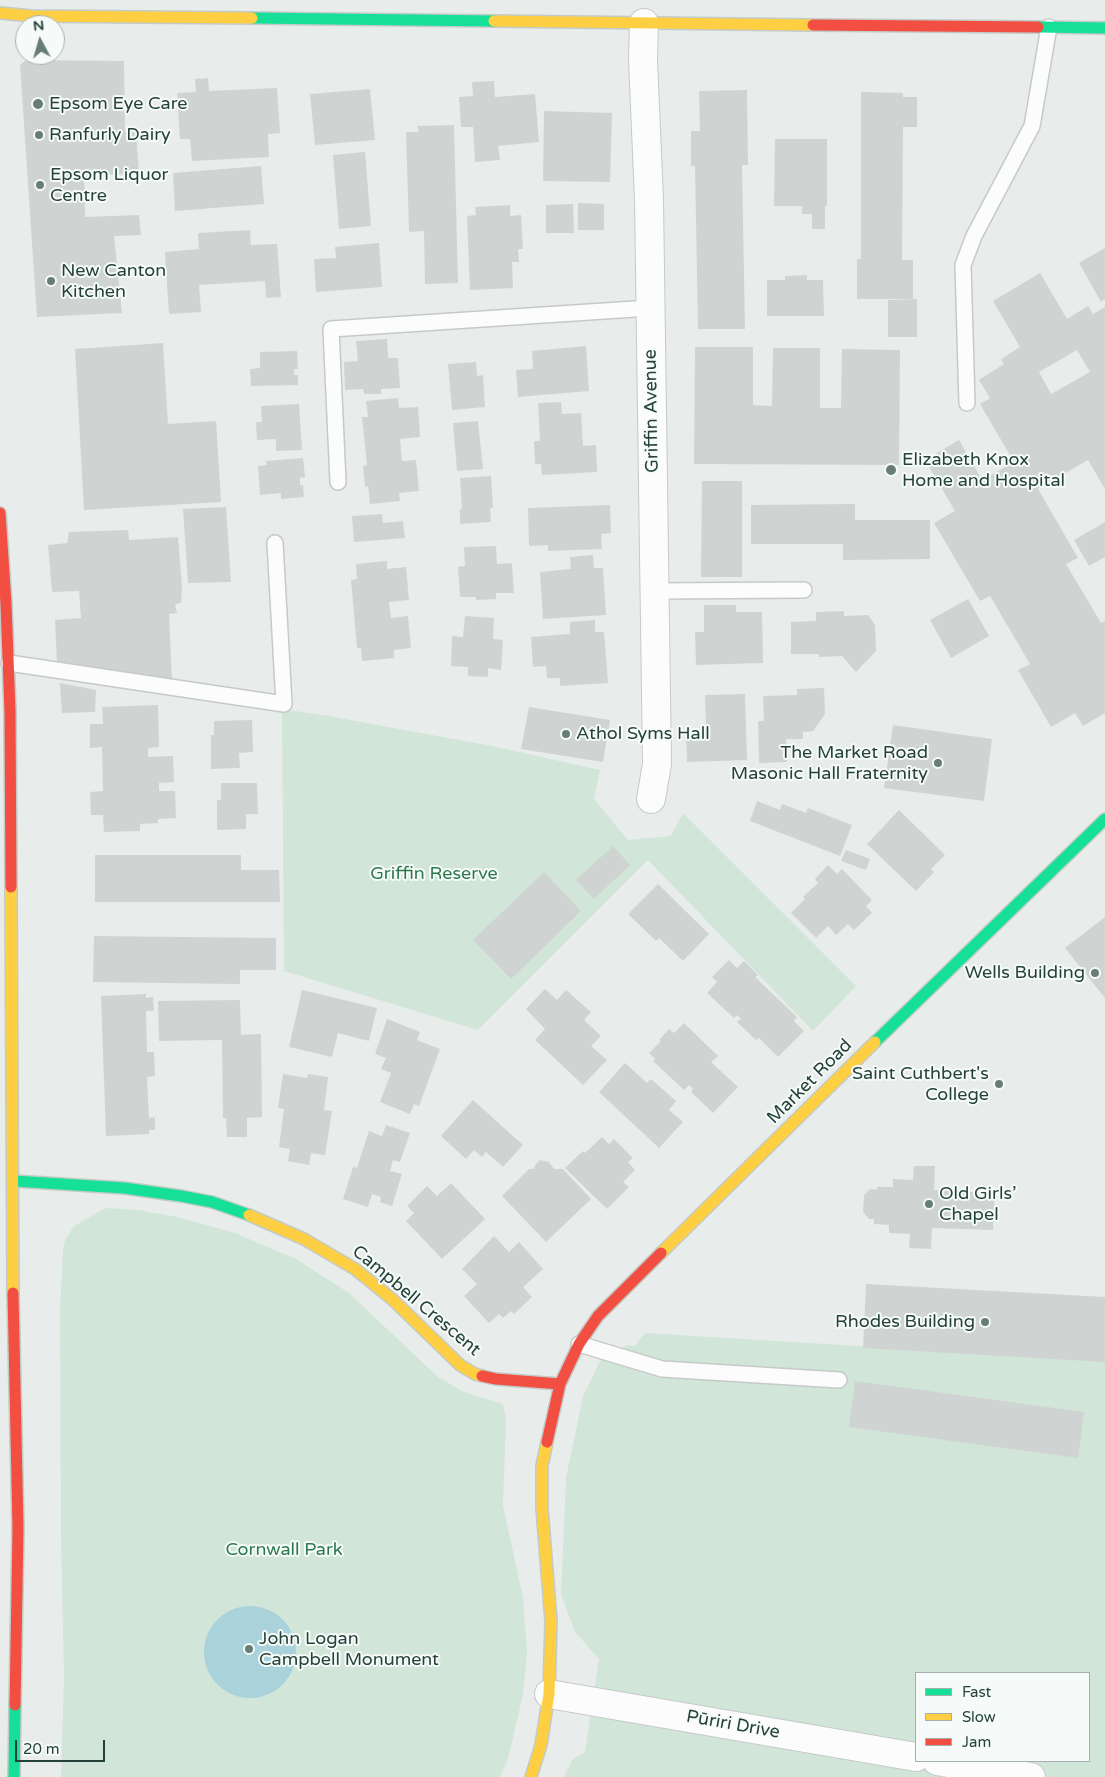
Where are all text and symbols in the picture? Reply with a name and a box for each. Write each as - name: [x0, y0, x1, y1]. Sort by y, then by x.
- north arrow: [15, 15, 65, 65]
- text: N: [32, 17, 45, 35]
- place label: Epsom Eye Care: [49, 93, 188, 115]
- marker: Epsom Eye Care: [31, 97, 45, 111]
- place label: Ranfurly Dairy: [49, 124, 171, 146]
- marker: Ranfurly Dairy: [33, 129, 45, 141]
- place label: Epsom Liquor Centre: [50, 164, 169, 206]
- marker: Epsom Liquor Centre: [34, 179, 46, 191]
- place label: New Canton Kitchen: [61, 260, 166, 302]
- marker: New Canton Kitchen: [45, 275, 57, 287]
- street label: Griffin Avenue: [640, 349, 664, 473]
- place label: Elizabeth Knox Home and Hospital: [902, 449, 1065, 492]
- marker: Elizabeth Knox Home and Hospital: [884, 463, 898, 477]
- place label: Athol Syms Hall: [576, 723, 710, 745]
- marker: Athol Syms Hall: [560, 728, 572, 740]
- place label: The Market Road Masonic Hall Fraternity: [731, 742, 928, 784]
- marker: The Market Road Masonic Hall Fraternity: [932, 757, 944, 769]
- park label: Griffin Reserve: [370, 863, 498, 885]
- place label: Wells Building: [965, 962, 1085, 984]
- marker: Wells Building: [1089, 967, 1101, 979]
- street label: Market Road: [763, 1035, 857, 1129]
- place label: Saint Cuthbert's College: [852, 1063, 989, 1106]
- marker: Saint Cuthbert's College: [993, 1078, 1005, 1090]
- place label: Old Girls’ Chapel: [939, 1183, 1016, 1226]
- marker: Old Girls’ Chapel: [923, 1198, 935, 1210]
- street label: Campbell Crescent: [347, 1241, 485, 1361]
- place label: Rhodes Building: [835, 1311, 975, 1333]
- marker: Rhodes Building: [979, 1316, 991, 1328]
- park label: Cornwall Park: [225, 1539, 343, 1561]
- place label: John Logan Campbell Monument: [259, 1628, 439, 1670]
- marker: John Logan Campbell Monument: [243, 1643, 255, 1655]
- legend: [915, 1672, 1090, 1762]
- text: Fast: [962, 1683, 991, 1701]
- street label: Pūriri Drive: [684, 1706, 782, 1744]
- text: Slow: [962, 1708, 996, 1726]
- scale bar: [18, 1730, 108, 1762]
- text: Jam: [962, 1733, 991, 1751]
- text: 20 m: [23, 1740, 60, 1758]

